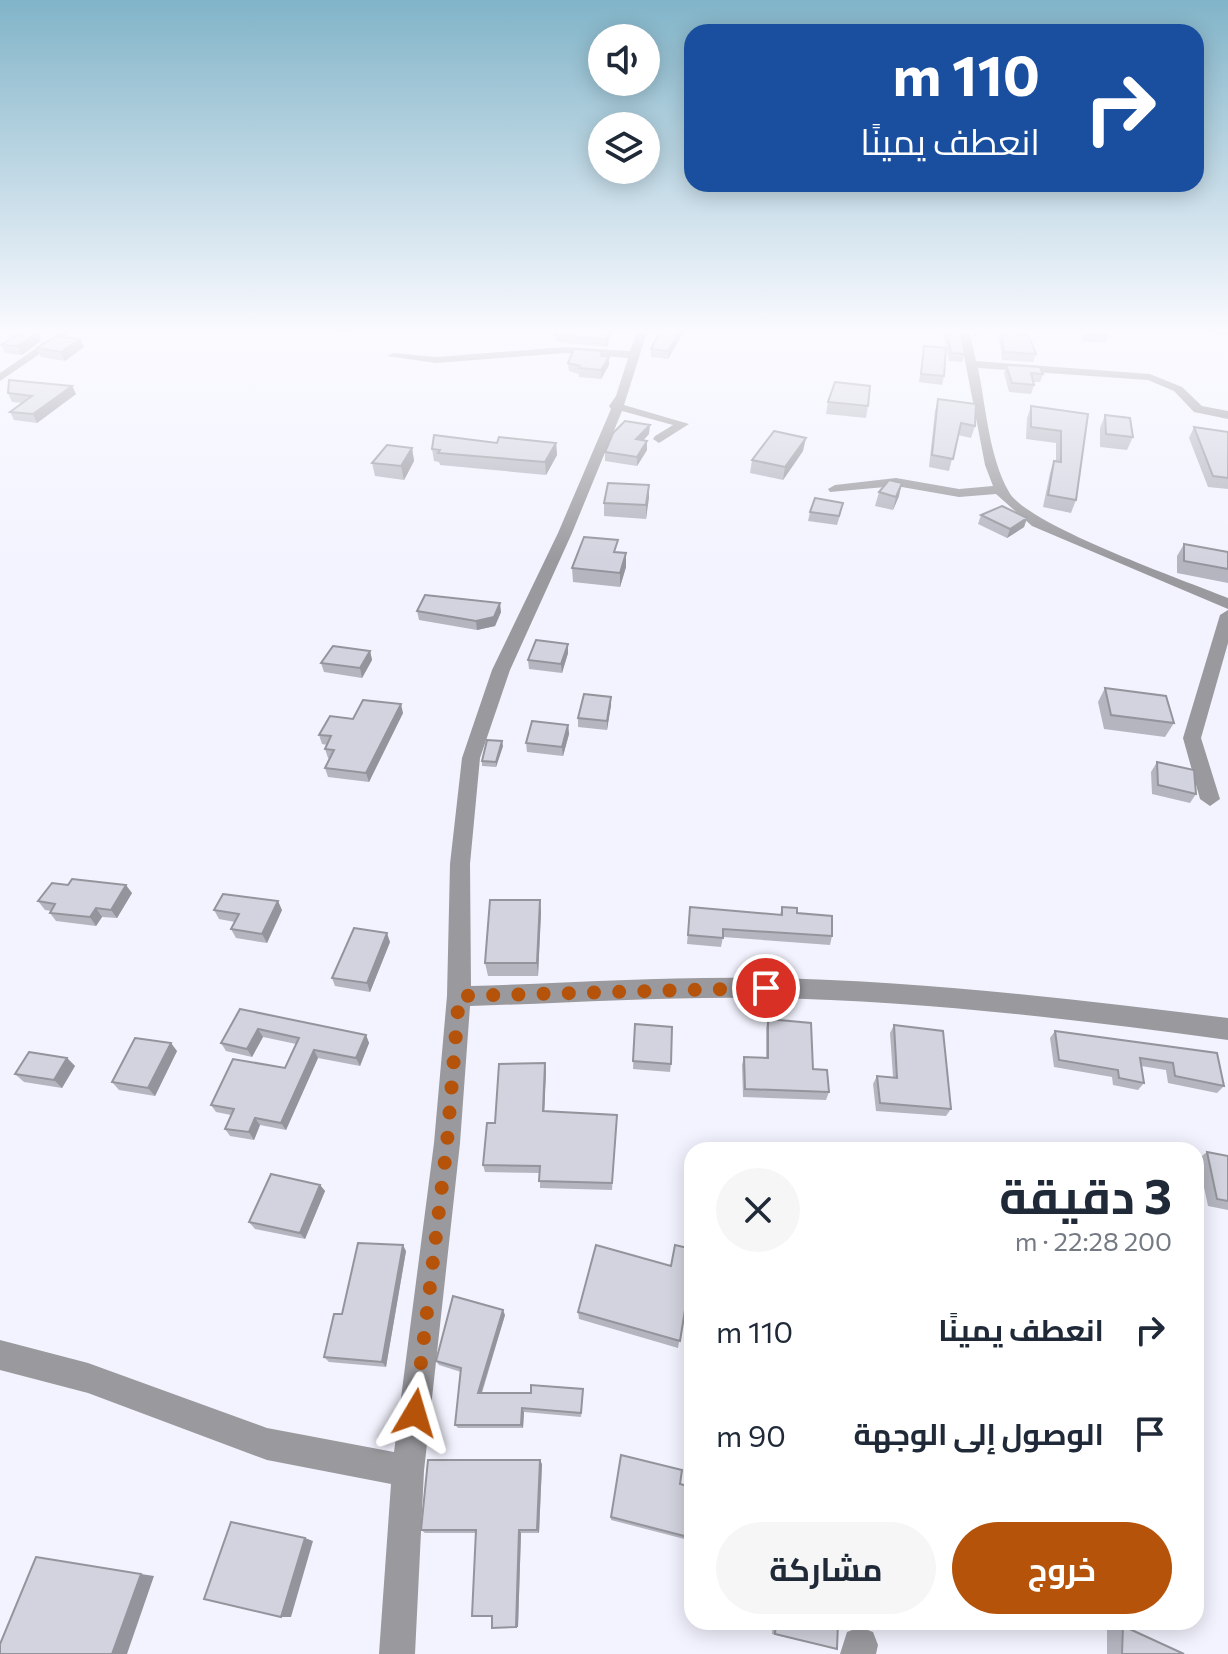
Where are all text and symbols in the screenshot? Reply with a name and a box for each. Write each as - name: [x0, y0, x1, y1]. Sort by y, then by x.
- map controls: [588, 24, 660, 184]
- button: sound: [588, 24, 660, 96]
- text: 110 m: [893, 39, 1040, 108]
- icon: right: [1068, 56, 1172, 160]
- button: layers: [588, 112, 660, 184]
- text: انعطف يمينًا: [860, 118, 1040, 162]
- pin: [732, 954, 800, 1022]
- icon: arrive: [744, 966, 788, 1010]
- text: 3 دقيقة: [999, 1165, 1172, 1224]
- button: close: [716, 1168, 800, 1252]
- text: 200 m · 22:28: [1015, 1225, 1172, 1256]
- icon: right: [1128, 1308, 1172, 1352]
- text: انعطف يمينًا: [938, 1310, 1104, 1347]
- text: 110 m: [716, 1312, 793, 1349]
- position arrow: [373, 1371, 457, 1455]
- icon: arrive: [1128, 1412, 1172, 1456]
- text: الوصول إلى الوجهة: [854, 1414, 1104, 1451]
- text: 90 m: [716, 1416, 786, 1453]
- button: مشاركة: [716, 1522, 936, 1614]
- button: خروج: [952, 1522, 1172, 1614]

